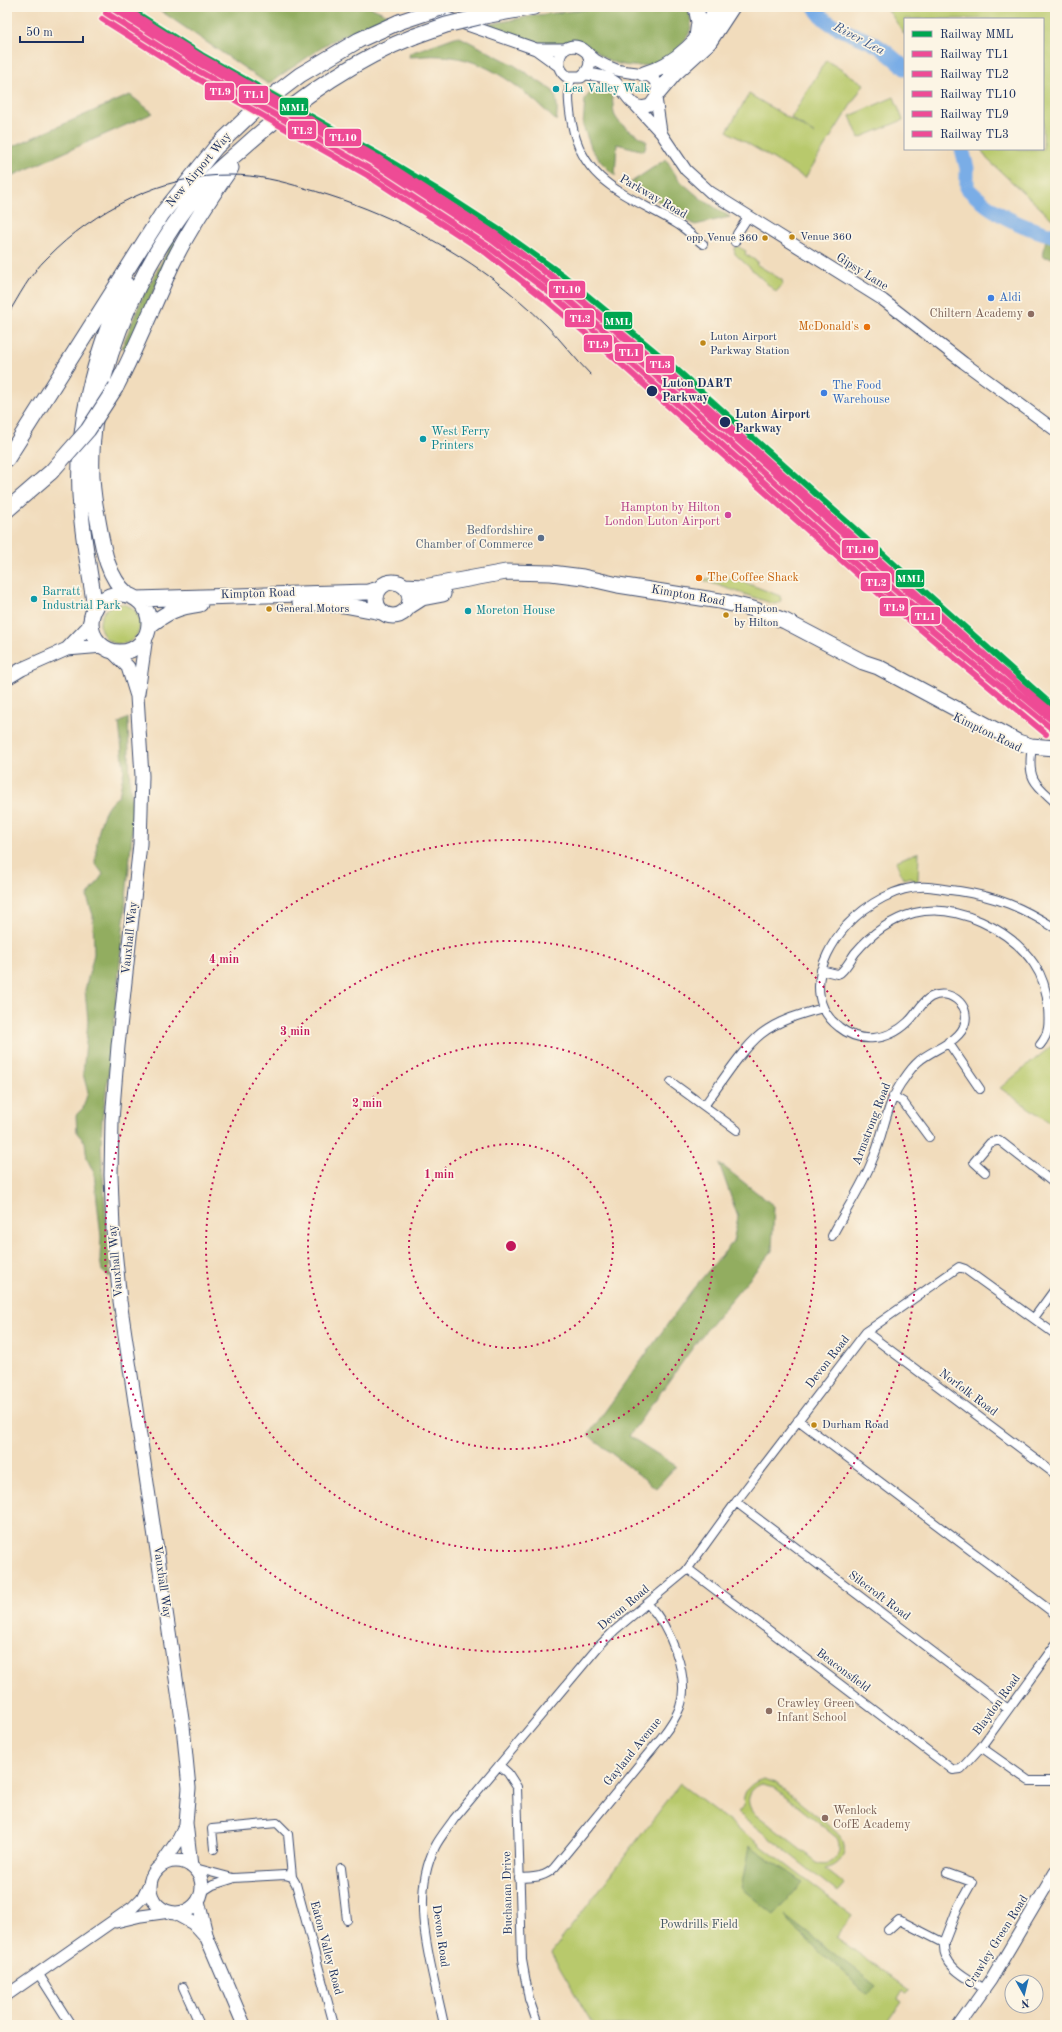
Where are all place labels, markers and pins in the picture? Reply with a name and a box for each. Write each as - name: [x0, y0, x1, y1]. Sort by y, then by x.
- place label: Lea Valley Walk: [564, 83, 650, 95]
- marker: Lea Valley Walk: [551, 84, 561, 94]
- marker: Venue 360: [787, 232, 797, 242]
- place label: Venue 360: [800, 232, 852, 243]
- place label: opp Venue 360: [686, 233, 758, 244]
- marker: opp Venue 360: [760, 233, 770, 243]
- place label: Aldi: [999, 292, 1021, 304]
- marker: Aldi: [986, 293, 996, 303]
- place label: Chiltern Academy: [929, 308, 1024, 320]
- marker: Chiltern Academy: [1026, 309, 1036, 319]
- place label: McDonald's: [798, 321, 859, 333]
- marker: McDonald's: [862, 322, 872, 332]
- place label: Luton Airport Parkway Station: [710, 332, 789, 357]
- marker: Luton Airport Parkway Station: [698, 338, 708, 348]
- place label: Luton DART Parkway: [662, 378, 733, 404]
- place label: The Food Warehouse: [832, 380, 890, 406]
- marker: Luton DART Parkway: [645, 384, 659, 398]
- marker: The Food Warehouse: [819, 388, 829, 398]
- place label: Luton Airport Parkway: [735, 409, 811, 435]
- marker: Luton Airport Parkway: [718, 415, 732, 429]
- place label: West Ferry Printers: [431, 426, 491, 452]
- marker: West Ferry Printers: [418, 434, 428, 444]
- place label: Hampton by Hilton London Luton Airport: [604, 502, 721, 528]
- marker: Hampton by Hilton London Luton Airport: [723, 510, 733, 520]
- place label: Bedfordshire Chamber of Commerce: [416, 525, 533, 551]
- marker: Bedfordshire Chamber of Commerce: [536, 533, 546, 543]
- place label: The Coffee Shack: [707, 572, 799, 584]
- marker: The Coffee Shack: [694, 573, 704, 583]
- place label: Barratt Industrial Park: [42, 586, 121, 612]
- marker: Barratt Industrial Park: [29, 594, 39, 604]
- marker: General Motors: [264, 604, 274, 614]
- place label: General Motors: [276, 604, 349, 615]
- place label: Hampton by Hilton: [734, 604, 778, 629]
- place label: Moreton House: [476, 605, 555, 617]
- marker: Moreton House: [463, 606, 473, 616]
- marker: Hampton by Hilton: [721, 610, 731, 620]
- centre of rings: [504, 1239, 518, 1253]
- marker: Durham Road: [809, 1420, 819, 1430]
- place label: Durham Road: [822, 1420, 889, 1431]
- place label: Crawley Green Infant School: [777, 1698, 855, 1724]
- marker: Crawley Green Infant School: [764, 1706, 774, 1716]
- place label: Wenlock CofE Academy: [833, 1805, 911, 1831]
- marker: Wenlock CofE Academy: [820, 1813, 830, 1823]

